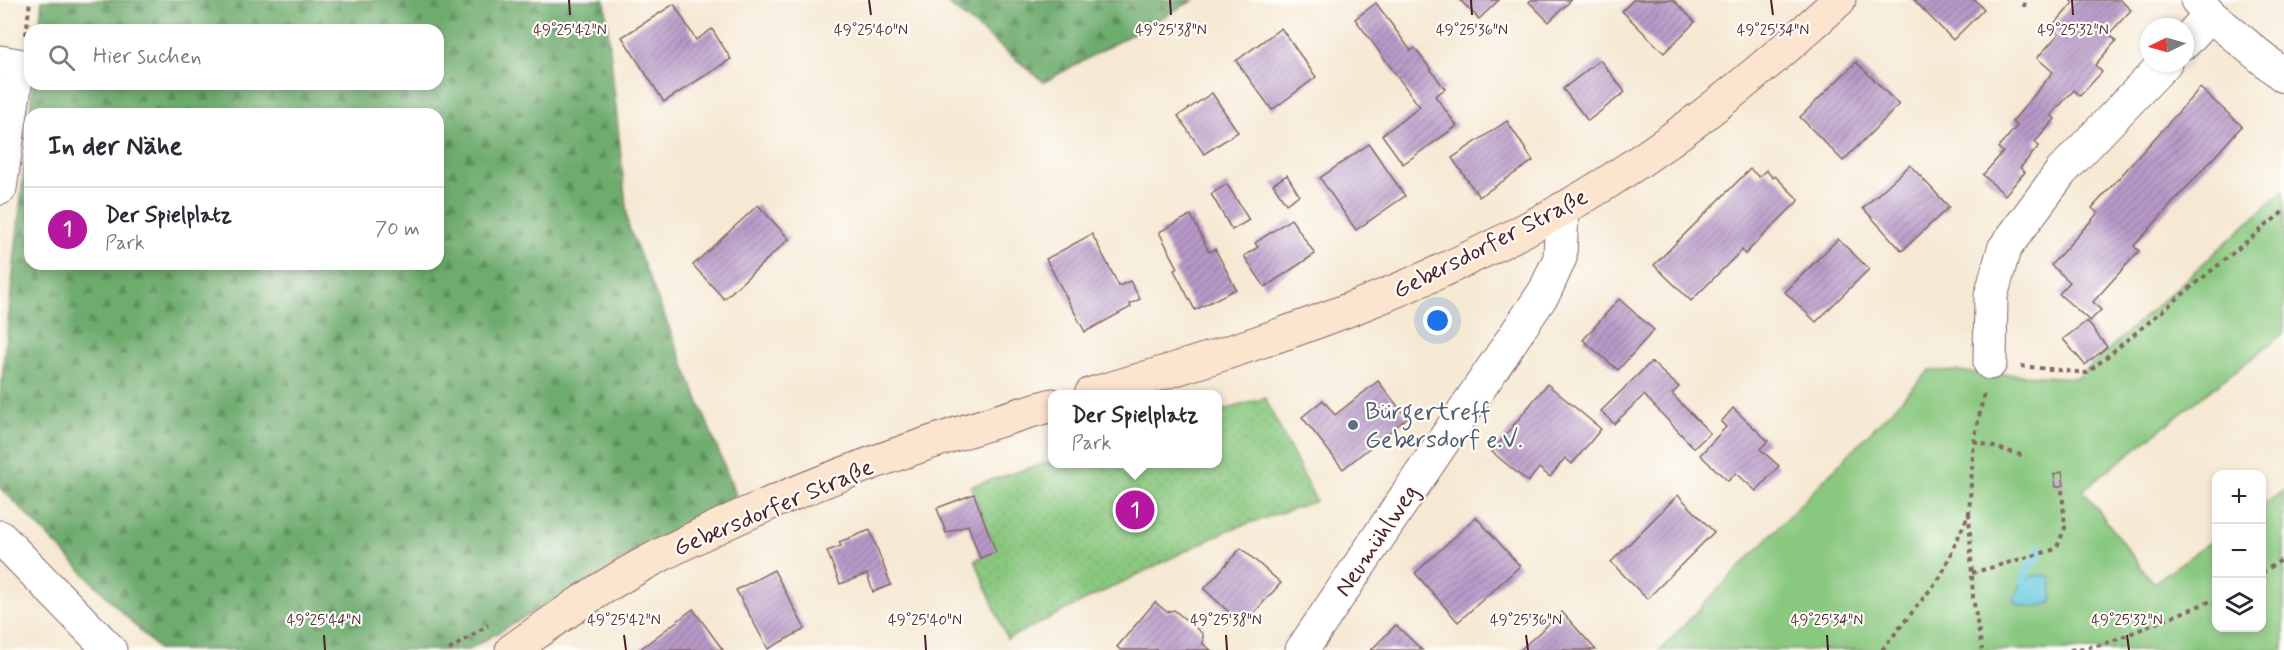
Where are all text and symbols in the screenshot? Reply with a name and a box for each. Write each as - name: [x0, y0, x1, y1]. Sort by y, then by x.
- north arrow: [2140, 18, 2194, 72]
- text: 49°25'42"N: [533, 21, 607, 41]
- text: 49°25'40"N: [834, 21, 908, 41]
- text: 49°25'38"N: [1135, 21, 1207, 41]
- text: 49°25'36"N: [1436, 21, 1508, 41]
- text: 49°25'34"N: [1737, 21, 1809, 41]
- text: 49°25'32"N: [2037, 21, 2109, 41]
- search box: [24, 24, 444, 90]
- icon: search: [45, 41, 78, 74]
- text: Hier suchen: [93, 43, 202, 71]
- text: In der Nähe: [48, 130, 182, 164]
- street label: Gebersdorfer Straße: [1388, 182, 1593, 307]
- text: Der Spielplatz: [105, 202, 232, 230]
- text: 1: [63, 216, 72, 243]
- text: 70 m: [375, 216, 420, 243]
- text: Park: [105, 230, 145, 257]
- your location: [1423, 306, 1452, 335]
- popup: [1048, 390, 1222, 468]
- place label: Bürgertreff Gebersdorf e.V.: [1365, 397, 1523, 456]
- text: Der Spielplatz: [1072, 402, 1198, 430]
- marker: Bürgertreff Gebersdorf e.V.: [1346, 418, 1360, 432]
- text: Park: [1072, 430, 1111, 457]
- street label: Gebersdorfer Straße: [669, 452, 879, 565]
- map controls: [2212, 470, 2266, 632]
- button: +: [2212, 470, 2266, 524]
- street label: Neumühlweg: [1328, 479, 1426, 603]
- pin: 1: [1116, 488, 1154, 532]
- button: −: [2212, 524, 2266, 578]
- button: layers: [2212, 578, 2266, 632]
- text: 49°25'44"N: [287, 611, 361, 631]
- text: 49°25'42"N: [587, 611, 661, 631]
- text: 49°25'40"N: [888, 611, 962, 631]
- text: 49°25'38"N: [1190, 611, 1262, 631]
- text: 49°25'36"N: [1490, 611, 1562, 631]
- text: 49°25'34"N: [1791, 611, 1863, 631]
- text: 49°25'32"N: [2091, 611, 2163, 631]

